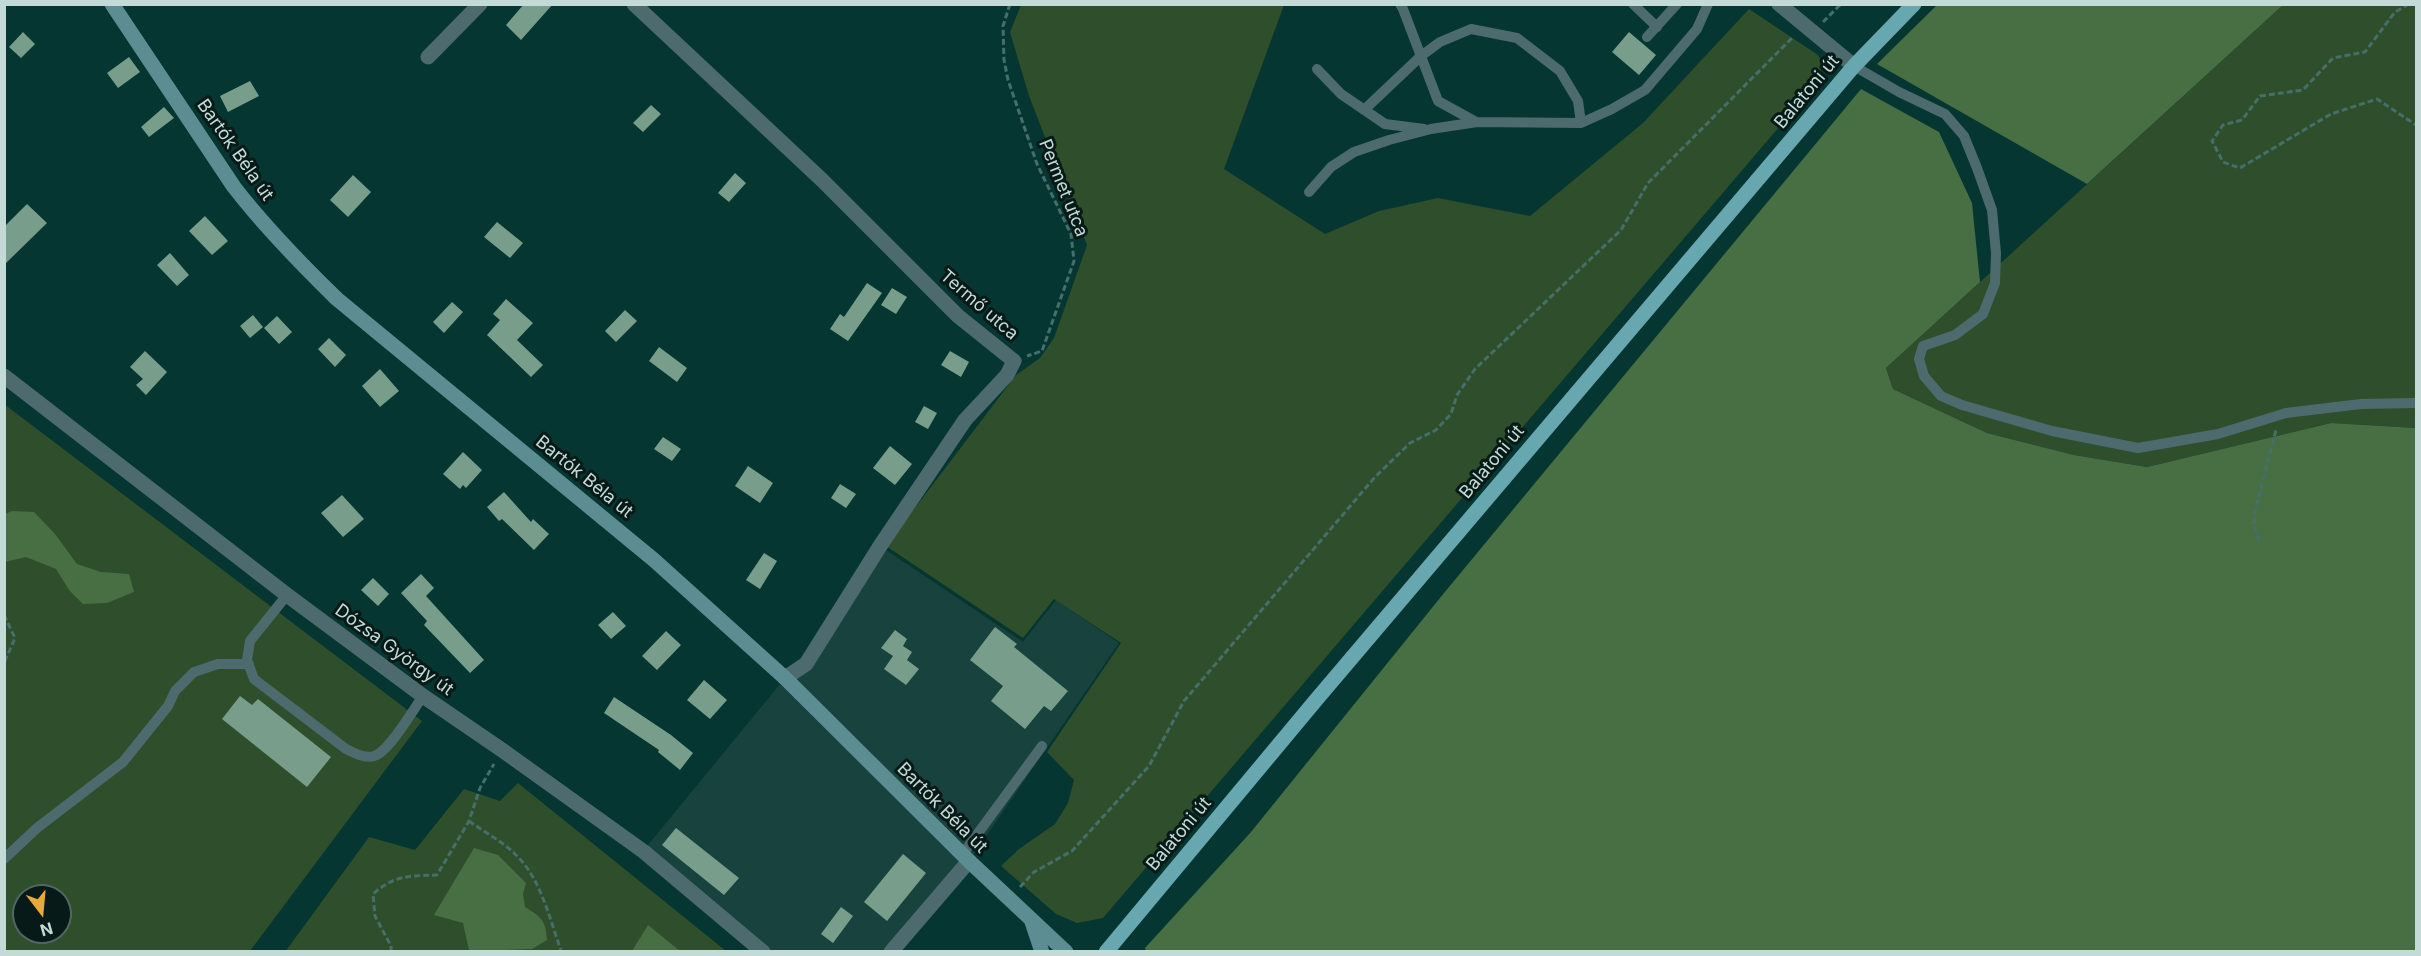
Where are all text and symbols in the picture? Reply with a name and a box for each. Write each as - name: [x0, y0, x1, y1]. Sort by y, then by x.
- street label: Balatoni út: [1770, 51, 1844, 133]
- street label: Bartók Béla út: [192, 95, 278, 205]
- street label: Permet utca: [1034, 136, 1092, 240]
- street label: Termő utca: [936, 265, 1022, 345]
- street label: Balatoni út: [1455, 421, 1529, 503]
- street label: Bartók Béla út: [531, 431, 637, 523]
- street label: Dózsa György út: [330, 600, 458, 700]
- street label: Bartók Béla út: [892, 758, 992, 858]
- street label: Balatoni út: [1142, 793, 1216, 875]
- north arrow: [12, 884, 72, 944]
- text: N: [38, 918, 55, 941]

